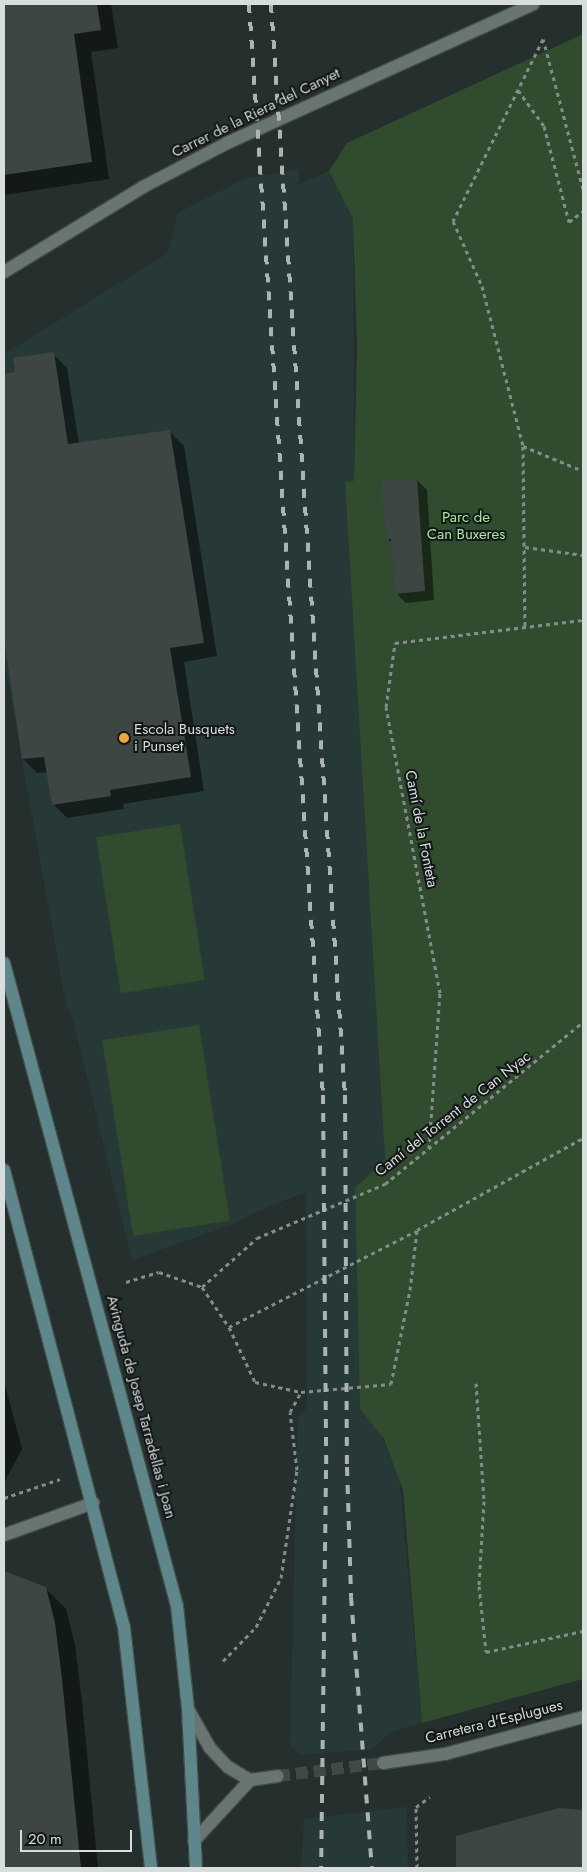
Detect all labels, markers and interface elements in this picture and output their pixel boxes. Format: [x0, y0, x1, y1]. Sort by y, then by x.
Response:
street label: Carrer de la Riera del Canyet [169, 64, 343, 162]
park label: Parc de Can Buxeres [427, 508, 505, 543]
place label: Escola Busquets i Punset [134, 720, 235, 755]
marker: Escola Busquets i Punset [118, 732, 130, 744]
street label: Camí de la Fonteta [401, 769, 441, 889]
street label: Camí del Torrent de Can Nyac [372, 1048, 534, 1180]
street label: Avinguda de Josep Tarradellas i Joan [103, 1294, 179, 1520]
street label: Carretera d'Esplugues [424, 1696, 564, 1748]
scale bar [22, 1820, 135, 1852]
text: 20 m [28, 1828, 62, 1850]

